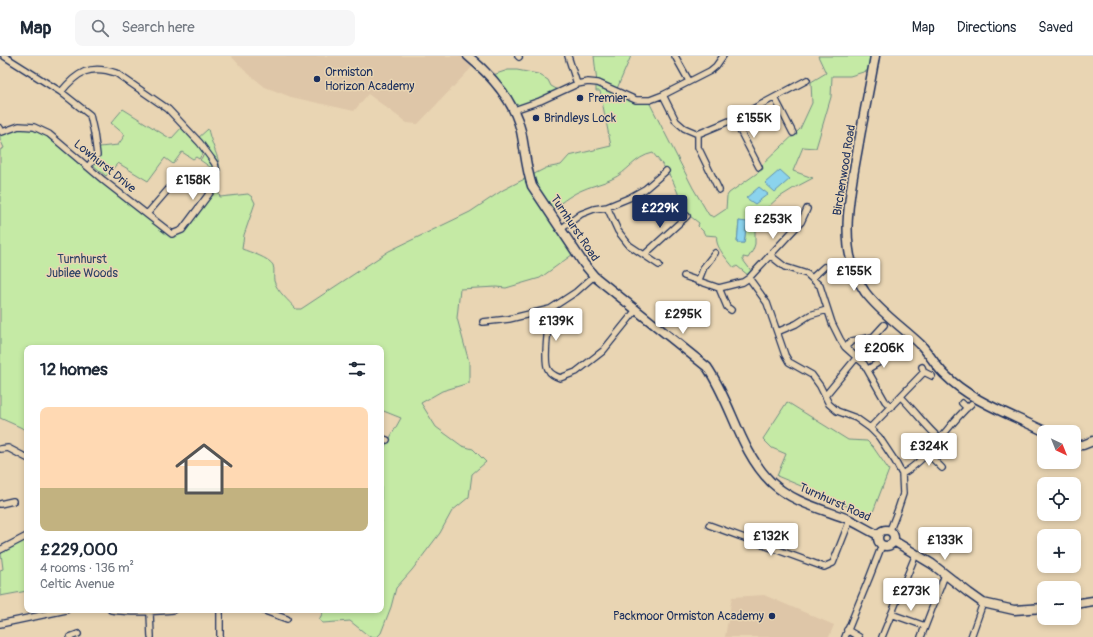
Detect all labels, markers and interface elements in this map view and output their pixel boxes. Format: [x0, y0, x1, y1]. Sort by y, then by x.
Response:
search box [75, 10, 355, 46]
text: Map [20, 16, 51, 40]
icon: search [89, 17, 111, 39]
text: Search here [121, 18, 195, 37]
text: Map [912, 19, 935, 36]
text: Directions [957, 19, 1016, 36]
text: Saved [1038, 19, 1073, 36]
place label: Ormiston Horizon Academy [325, 65, 414, 94]
marker: Ormiston Horizon Academy [312, 74, 322, 84]
place label: Premier [588, 91, 628, 106]
marker: Premier [575, 93, 585, 103]
pin: £155K [726, 105, 782, 139]
text: £155K [736, 110, 772, 126]
place label: Brindleys Lock [544, 111, 616, 126]
marker: Brindleys Lock [531, 113, 541, 123]
street label: Birchenwood Road [830, 123, 859, 217]
street label: Lowhurst Drive [71, 137, 139, 196]
pin: £158K [165, 167, 221, 201]
text: £158K [176, 172, 210, 188]
street label: Turnhurst Road [547, 192, 602, 264]
pin: £229K [632, 195, 688, 229]
text: £229K [641, 200, 679, 216]
pin: £253K [745, 206, 801, 240]
text: £253K [754, 211, 792, 227]
park label: Turnhurst Jubilee Woods [46, 252, 118, 281]
pin: £155K [826, 258, 882, 292]
text: £155K [836, 263, 872, 279]
pin: £295K [655, 301, 711, 335]
text: £295K [664, 306, 702, 322]
pin: £139K [528, 308, 584, 342]
text: £139K [538, 313, 574, 329]
pin: £206K [856, 335, 912, 369]
text: £206K [864, 340, 904, 356]
icon: filters [346, 358, 368, 380]
text: 12 homes [40, 359, 108, 380]
north arrow [1037, 425, 1081, 469]
map controls [1037, 425, 1081, 625]
icon: home [168, 433, 240, 505]
pin: £324K [901, 433, 957, 467]
text: £324K [910, 438, 948, 454]
button: locate [1037, 477, 1081, 521]
street label: Turnhurst Road [797, 480, 873, 525]
pin: £132K [743, 523, 799, 557]
pin: £133K [917, 527, 973, 561]
text: £132K [753, 528, 789, 544]
button: + [1037, 529, 1081, 573]
text: £133K [927, 532, 963, 548]
text: £229,000 [40, 539, 118, 560]
text: 4 rooms · 136 m² [40, 560, 134, 576]
text: Celtic Avenue [40, 576, 114, 592]
pin: £273K [883, 578, 939, 612]
button: − [1037, 581, 1081, 625]
text: £273K [892, 583, 930, 599]
place label: Packmoor Ormiston Academy [613, 609, 764, 624]
marker: Packmoor Ormiston Academy [767, 611, 777, 621]

